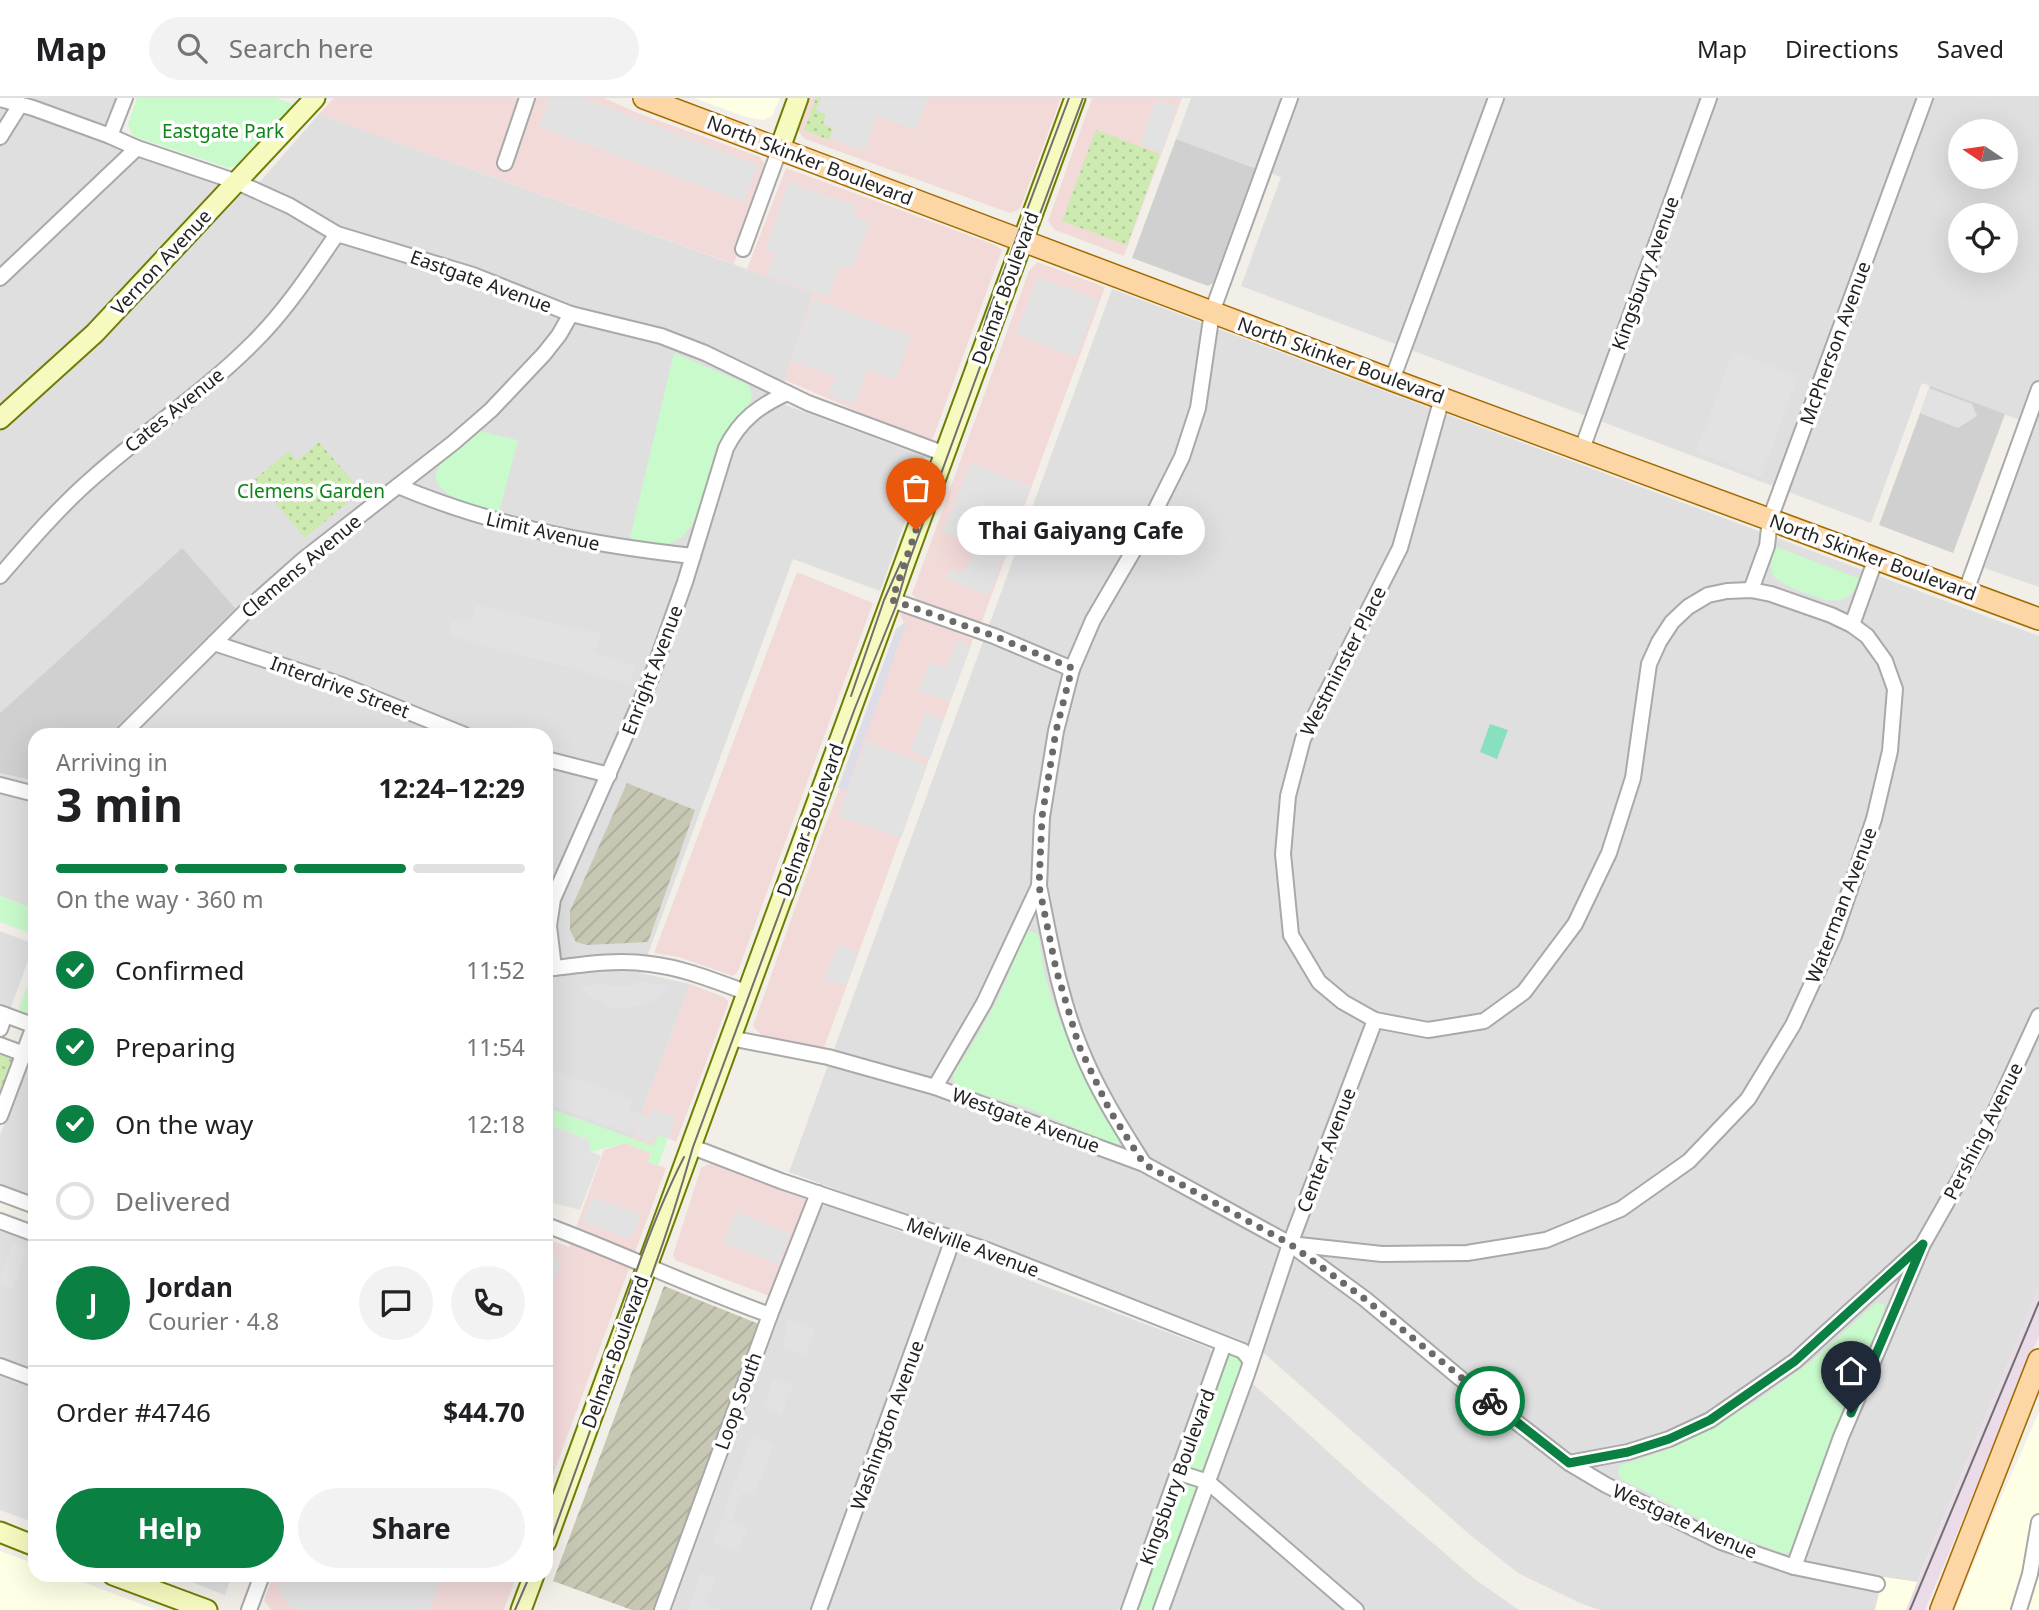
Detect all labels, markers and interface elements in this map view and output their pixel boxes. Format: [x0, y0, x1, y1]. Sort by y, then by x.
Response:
search box [149, 17, 639, 80]
text: Map [35, 26, 107, 71]
icon: search [173, 29, 211, 67]
text: Search here [229, 30, 373, 66]
text: Map [1697, 32, 1747, 65]
text: Directions [1785, 32, 1899, 65]
text: Saved [1937, 32, 2004, 65]
street label: North Skinker Boulevard [703, 109, 917, 211]
park label: Eastgate Park [162, 118, 284, 144]
north arrow [1948, 119, 2018, 189]
map controls [1948, 119, 2018, 273]
street label: Kingsbury Avenue [1605, 193, 1685, 353]
street label: Vernon Avenue [105, 203, 217, 321]
button: locate [1948, 203, 2018, 273]
street label: Delmar Boulevard [965, 208, 1045, 368]
street label: Eastgate Avenue [407, 243, 555, 319]
street label: McPherson Avenue [1793, 258, 1877, 428]
street label: North Skinker Boulevard [1234, 310, 1448, 410]
street label: Cates Avenue [119, 362, 229, 458]
pin [886, 458, 946, 530]
icon: bag [897, 469, 935, 507]
park label: Clemens Garden [237, 478, 385, 504]
street label: Limit Avenue [484, 505, 602, 557]
callout: Thai Gaiyang Cafe [958, 506, 1206, 555]
street label: North Skinker Boulevard [1766, 507, 1980, 607]
street label: Clemens Avenue [236, 508, 366, 624]
text: Thai Gaiyang Cafe [978, 514, 1184, 546]
street label: Westminster Place [1294, 582, 1392, 740]
street label: Enright Avenue [615, 601, 689, 739]
street label: Interdrive Street [267, 650, 413, 724]
street label: Delmar Boulevard [770, 740, 850, 900]
text: Arriving in [56, 746, 168, 778]
text: 12:24–12:29 [378, 770, 525, 806]
text: 3 min [56, 773, 183, 835]
street label: Waterman Avenue [1799, 823, 1883, 987]
text: On the way · 360 m [56, 883, 263, 915]
icon: check [56, 951, 94, 989]
text: Confirmed [115, 952, 245, 988]
text: 11:52 [466, 954, 525, 986]
icon: check [56, 1028, 94, 1066]
text: Preparing [115, 1029, 236, 1065]
text: 11:54 [466, 1031, 525, 1063]
street label: Pershing Avenue [1937, 1058, 2029, 1204]
street label: Westgate Avenue [948, 1081, 1104, 1159]
street label: Center Avenue [1290, 1084, 1362, 1216]
icon: check [56, 1105, 94, 1143]
text: On the way [115, 1106, 253, 1142]
text: 12:18 [466, 1108, 525, 1140]
text: Delivered [115, 1183, 231, 1219]
street label: Melville Avenue [903, 1211, 1043, 1283]
button: chat [359, 1266, 433, 1340]
button: phone [451, 1266, 525, 1340]
text: Jordan [148, 1269, 233, 1305]
street label: Delmar Boulevard [575, 1272, 655, 1432]
text: J [89, 1285, 97, 1321]
text: Courier · 4.8 [148, 1305, 279, 1337]
street label: Washington Avenue [844, 1337, 930, 1513]
pin [1821, 1341, 1881, 1413]
street label: Loop South [708, 1349, 768, 1453]
icon: home [1832, 1352, 1870, 1390]
courier [1455, 1366, 1525, 1436]
icon: bike [1471, 1382, 1509, 1420]
street label: Kingsbury Boulevard [1133, 1385, 1221, 1569]
text: Order #4746 [56, 1394, 211, 1430]
text: $44.70 [443, 1394, 525, 1430]
street label: Westgate Avenue [1609, 1477, 1761, 1565]
button: Help [56, 1488, 284, 1568]
button: Share [298, 1488, 525, 1568]

